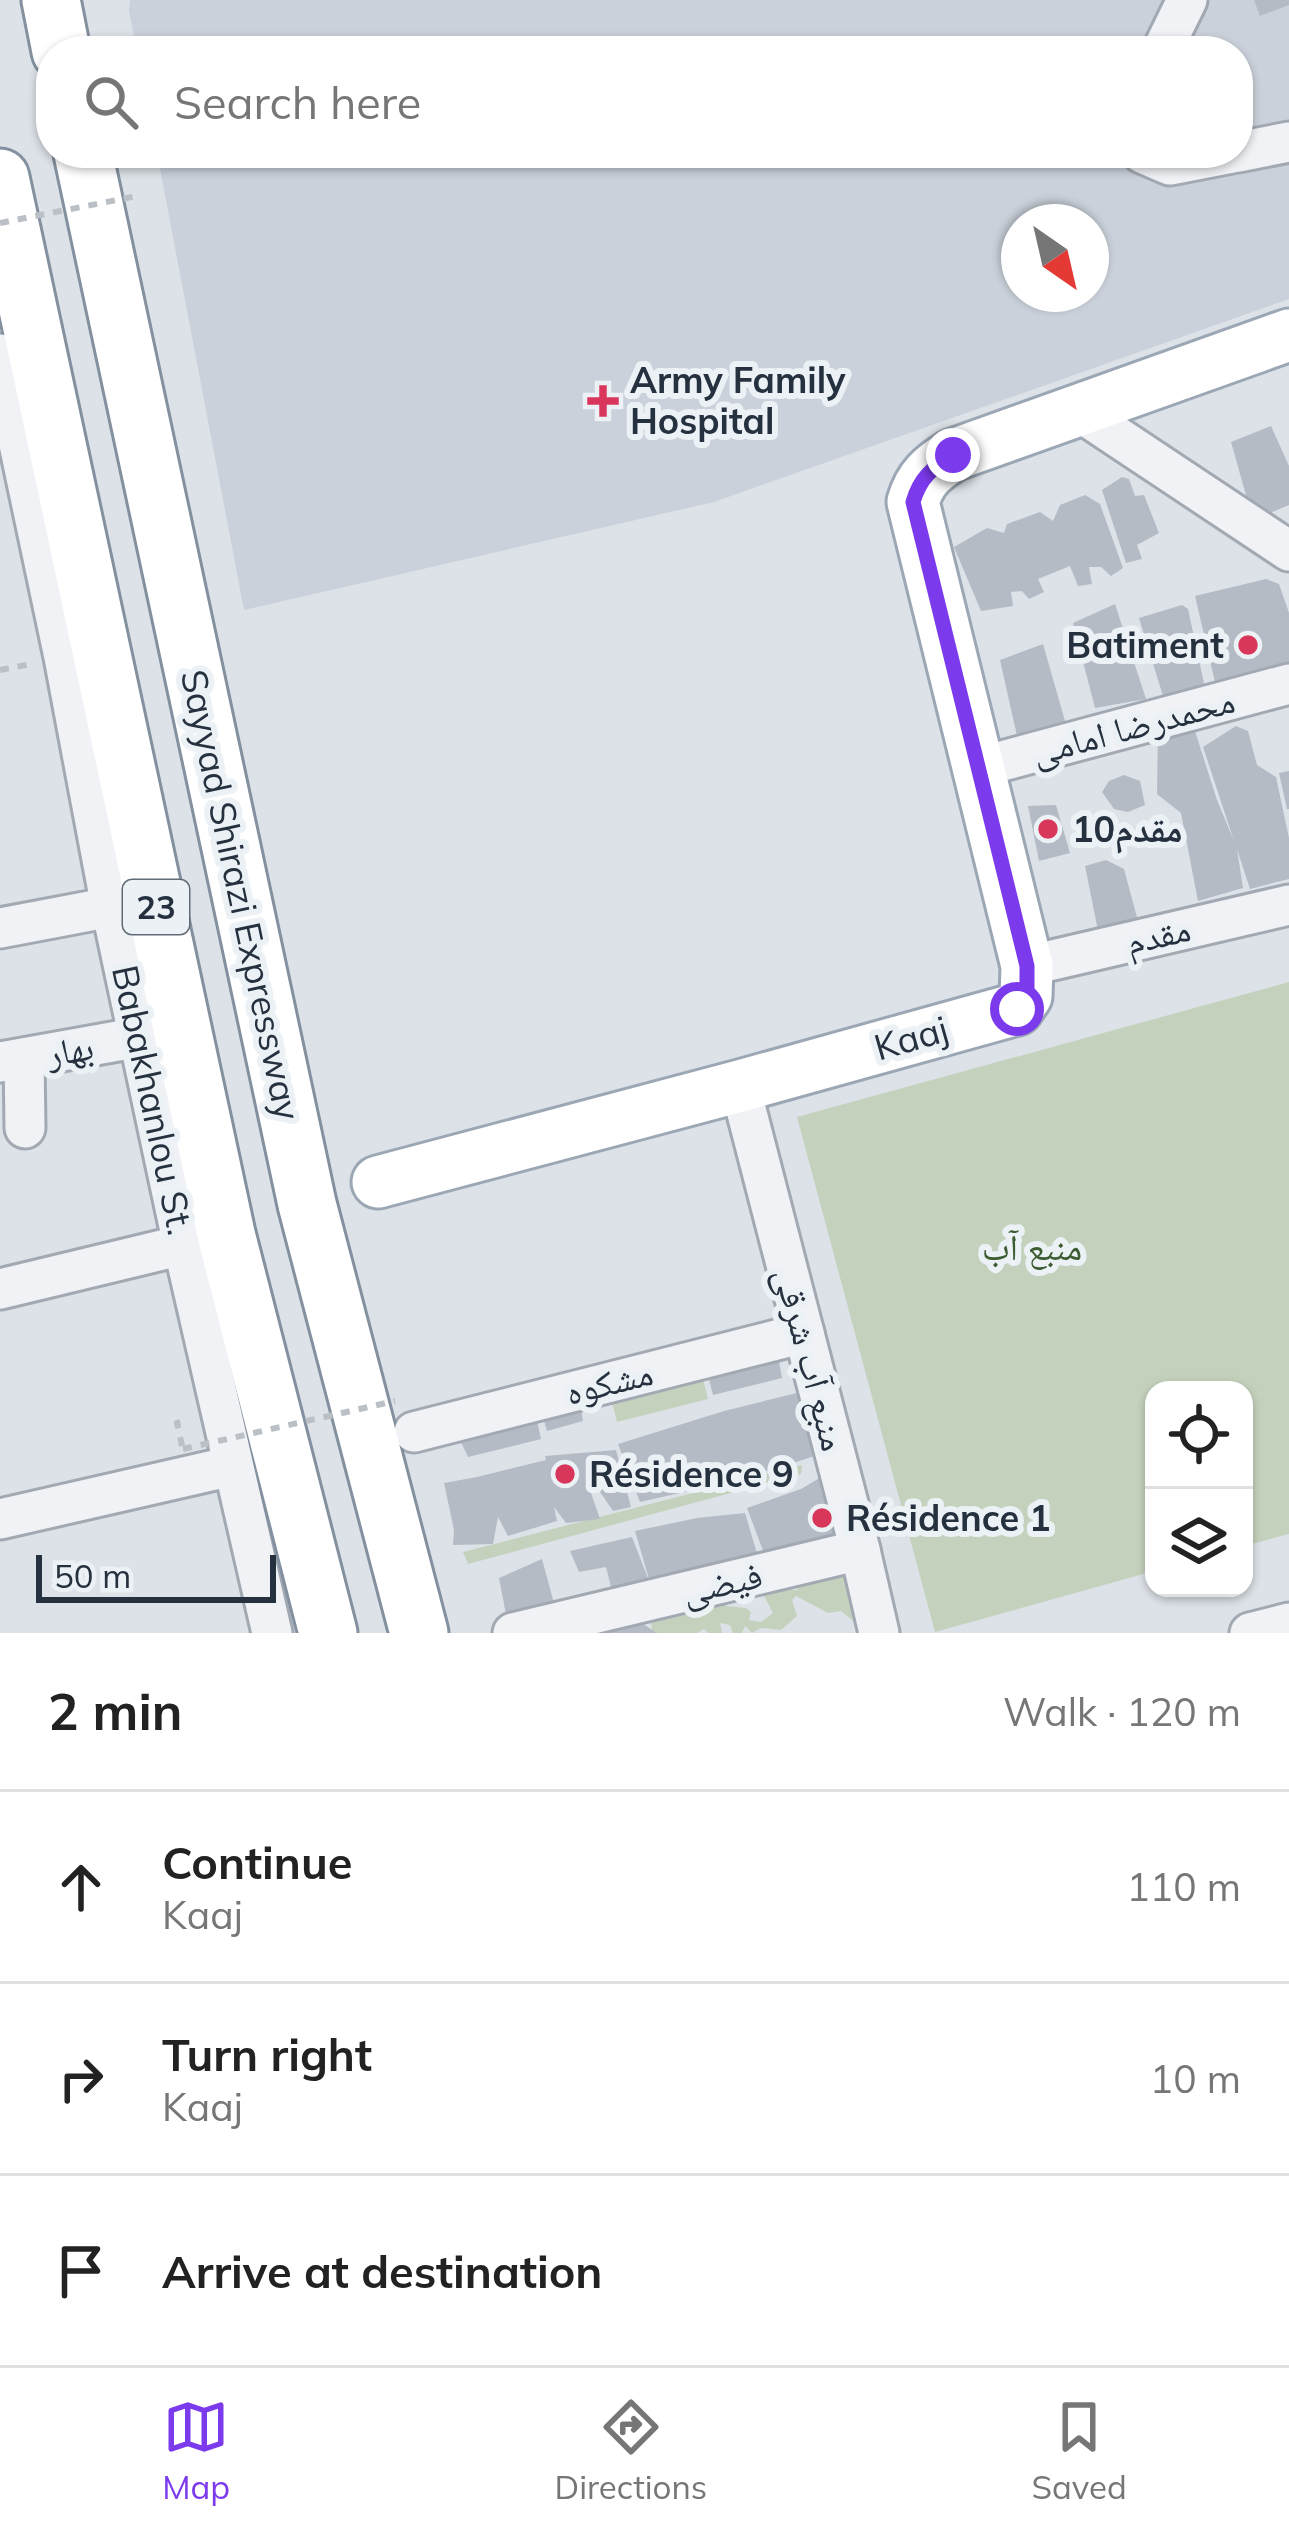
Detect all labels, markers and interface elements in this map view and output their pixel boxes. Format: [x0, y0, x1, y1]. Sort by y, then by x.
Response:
search box [36, 36, 1253, 168]
icon: search [78, 69, 144, 135]
text: Search here [174, 74, 421, 130]
north arrow [1001, 204, 1109, 312]
place label: Army Family Hospital [630, 357, 846, 443]
marker: Army Family Hospital [587, 385, 619, 417]
route end [926, 428, 980, 482]
place label: Batiment [1066, 622, 1224, 667]
marker: Batiment [1235, 632, 1261, 658]
street label: Sayyad Shirazi Expressway [172, 666, 311, 1124]
street label: محمدرضا امامی [1026, 677, 1239, 774]
place label: 10مقدم [1072, 806, 1183, 854]
marker: 10مقدم [1035, 816, 1061, 842]
road number: 23 [123, 880, 189, 934]
street label: مقدم [1121, 905, 1195, 966]
street label: Babakhanlou St. [103, 961, 204, 1239]
route start [990, 982, 1044, 1036]
street label: Kaaj [869, 1006, 953, 1069]
street label: بهار [42, 1023, 97, 1076]
park label: منبع آب [982, 1224, 1082, 1270]
street label: منبع آب شرقی [764, 1262, 858, 1456]
street label: مشکوه [561, 1349, 657, 1414]
map controls [1145, 1381, 1253, 1597]
button: locate [1145, 1381, 1253, 1489]
place label: Résidence 9 [589, 1451, 794, 1496]
marker: Résidence 9 [552, 1461, 578, 1487]
button: layers [1145, 1489, 1253, 1597]
place label: Résidence 1 [846, 1495, 1051, 1540]
marker: Résidence 1 [809, 1505, 835, 1531]
scale bar [36, 1549, 276, 1602]
street label: فیضی [677, 1551, 766, 1614]
text: 50 m [54, 1555, 131, 1596]
text: 2 min [48, 1679, 183, 1743]
text: Walk · 120 m [1003, 1687, 1241, 1736]
text: Continue [162, 1834, 352, 1890]
icon: ahead [48, 1854, 114, 1920]
text: 110 m [1126, 1862, 1241, 1911]
text: Kaaj [162, 1890, 243, 1939]
text: Turn right [162, 2026, 372, 2082]
icon: right [48, 2046, 114, 2112]
text: 10 m [1150, 2054, 1241, 2103]
text: Kaaj [162, 2082, 243, 2131]
icon: arrive [48, 2238, 114, 2304]
text: Arrive at destination [162, 2243, 602, 2299]
tab: Map [162, 2394, 230, 2507]
tab: Directions [555, 2394, 707, 2507]
tab: Saved [1032, 2394, 1127, 2507]

